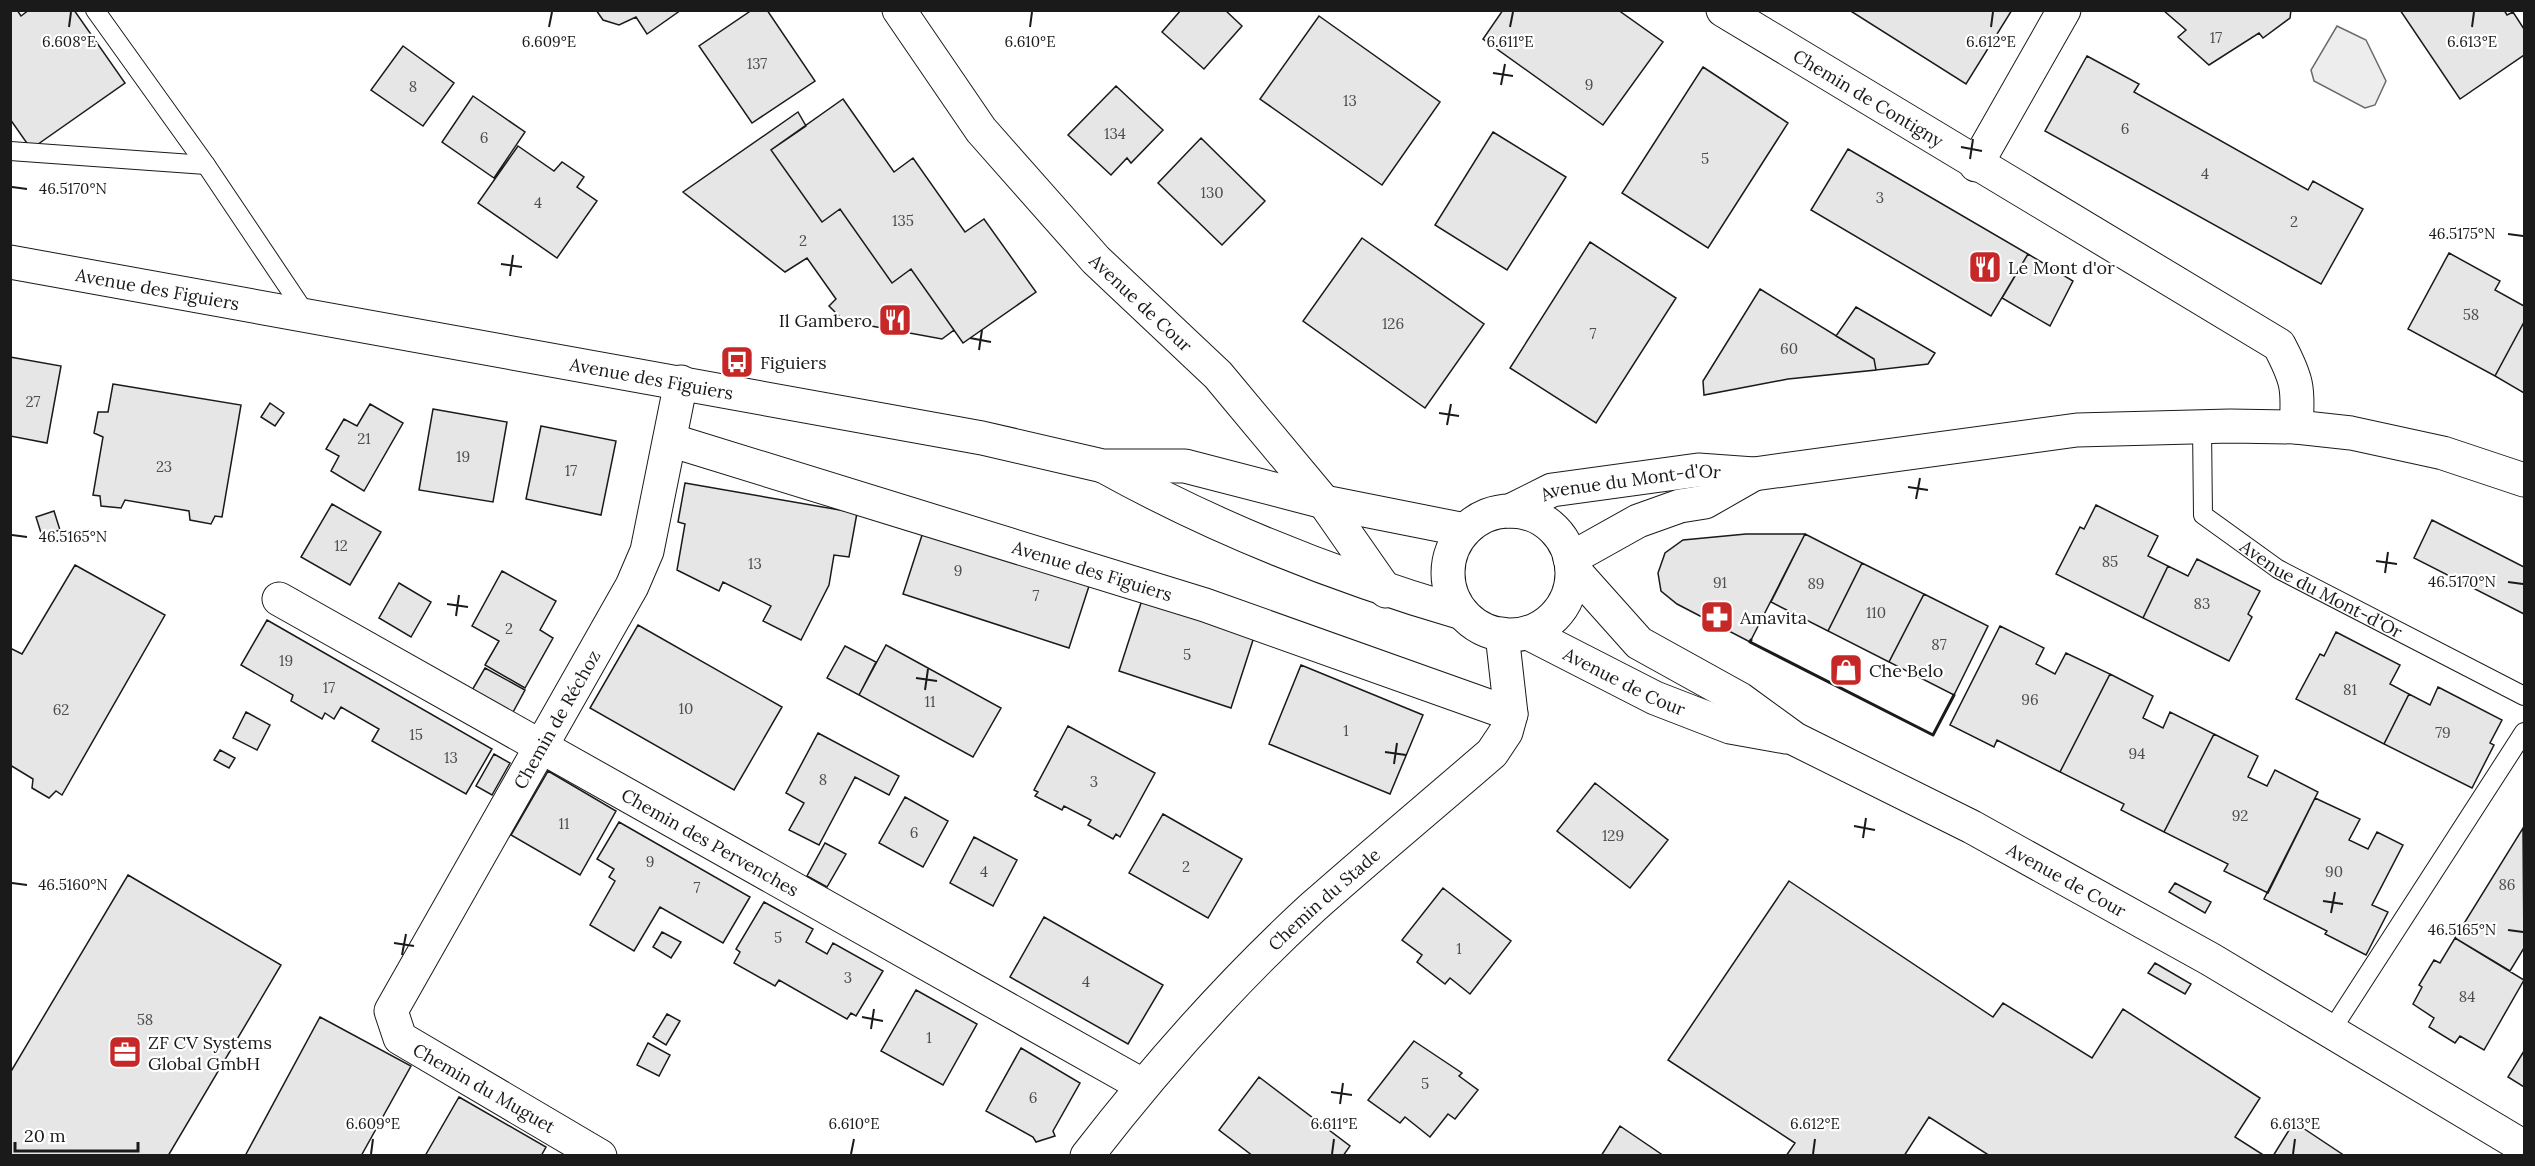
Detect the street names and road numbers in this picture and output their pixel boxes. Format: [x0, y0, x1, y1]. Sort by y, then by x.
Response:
street label: Chemin de Contigny [1789, 44, 1948, 152]
street label: Avenue de Cour [1084, 248, 1198, 357]
street label: Avenue des Figuiers [73, 262, 241, 315]
street label: Avenue des Figuiers [567, 352, 735, 404]
street label: Avenue du Mont-d'Or [1535, 459, 1722, 506]
street label: Avenue du Mont-d'Or [2235, 534, 2407, 643]
street label: Avenue des Figuiers [1009, 535, 1175, 606]
street label: Avenue de Cour [1559, 641, 1689, 720]
street label: Chemin de Réchoz [508, 646, 605, 793]
street label: Chemin des Pervenches [617, 783, 803, 901]
street label: Avenue de Cour [2002, 837, 2131, 922]
street label: Chemin du Stade [1263, 842, 1385, 955]
street label: Chemin du Muguet [409, 1038, 559, 1138]

